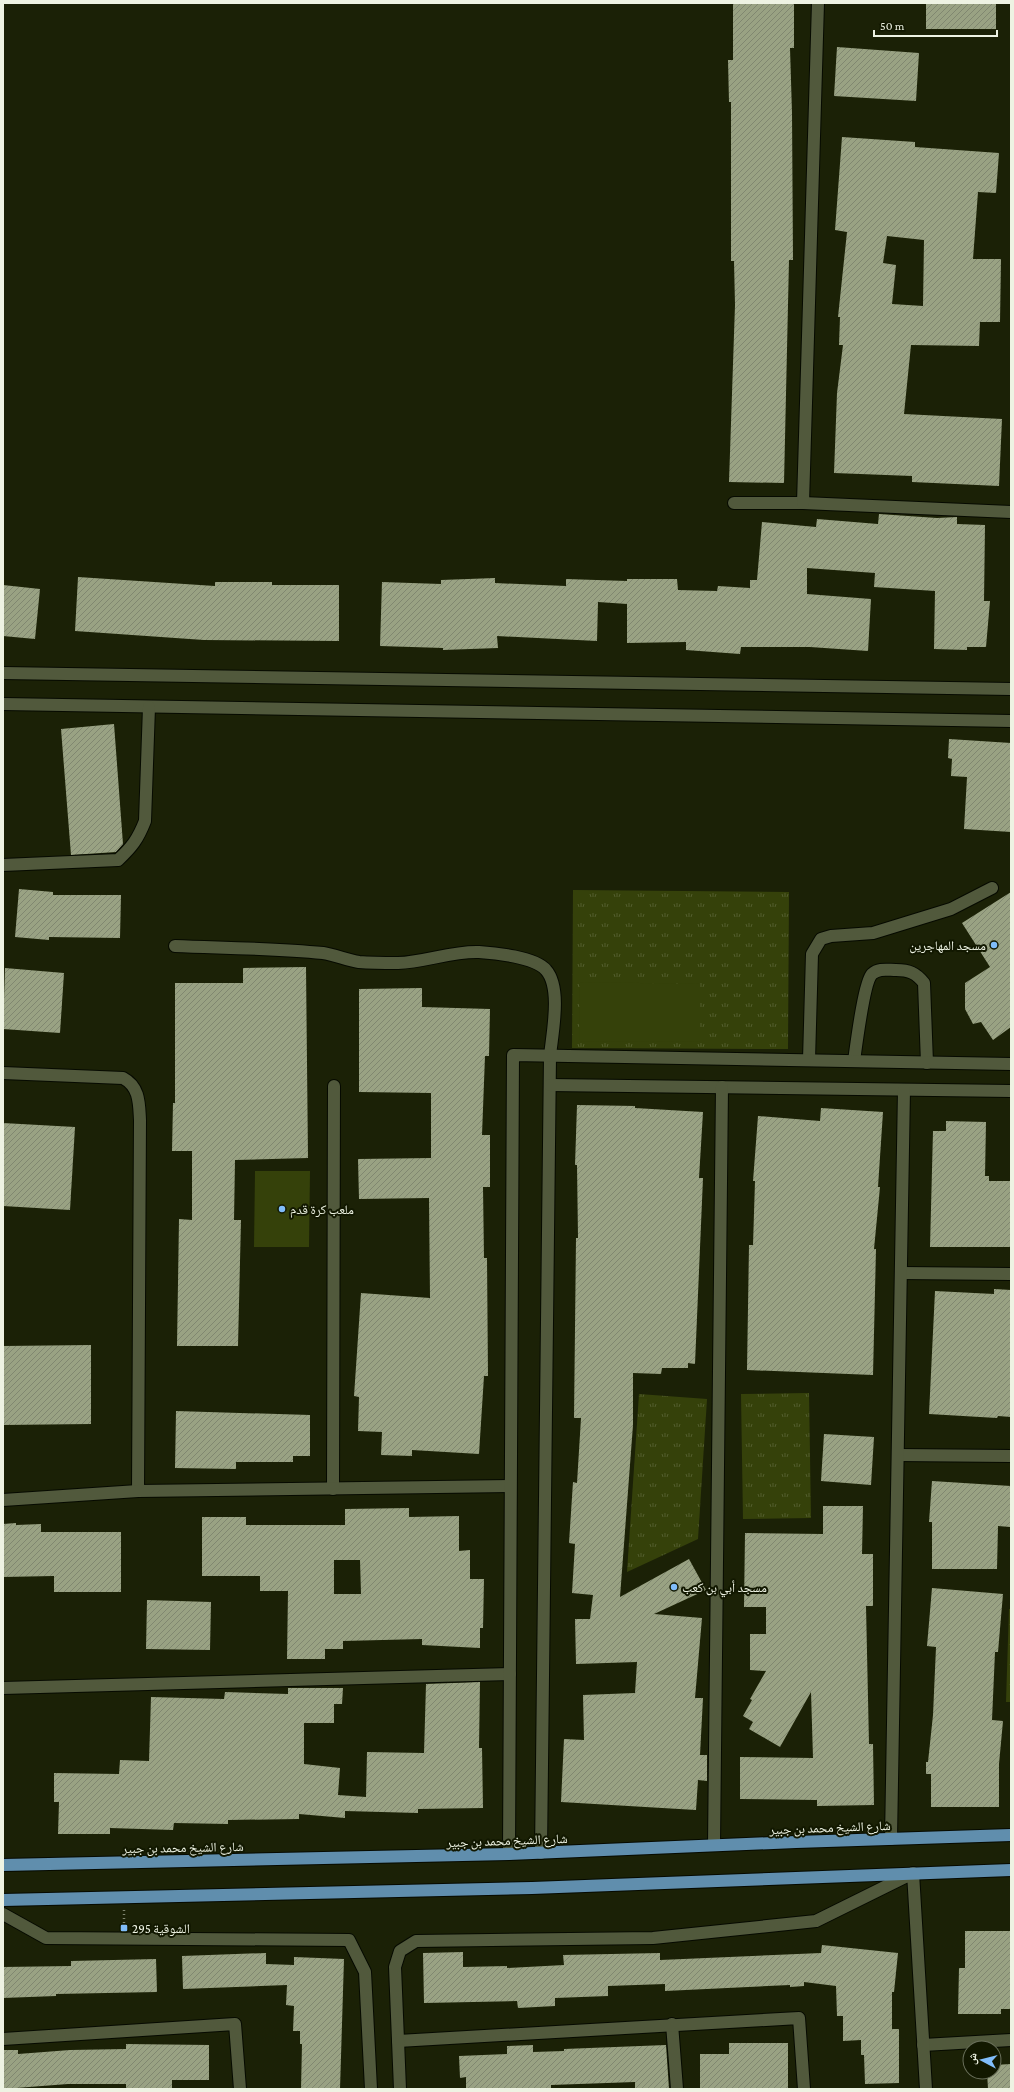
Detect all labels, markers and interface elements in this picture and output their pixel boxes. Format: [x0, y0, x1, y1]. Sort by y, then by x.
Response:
scale bar [874, 12, 997, 38]
text: 50 m [880, 19, 905, 33]
place label: مسجد المهاجرين [909, 938, 986, 954]
marker: مسجد المهاجرين [989, 940, 999, 950]
place label: ملعب كرة قدم [290, 1202, 354, 1218]
marker: ملعب كرة قدم [277, 1204, 287, 1214]
place label: مسجد أبي بن كعب [682, 1580, 767, 1598]
marker: مسجد أبي بن كعب [669, 1582, 679, 1592]
street label: شارع الشيخ محمد بن جبير [768, 1818, 891, 1839]
street label: شارع الشيخ محمد بن جبير [445, 1831, 568, 1852]
street label: شارع الشيخ محمد بن جبير [121, 1839, 244, 1858]
place label: الشوقية 295 [132, 1921, 190, 1937]
marker: الشوقية 295 [119, 1923, 129, 1933]
north arrow [962, 2040, 1002, 2080]
text: ش [965, 2052, 981, 2066]

